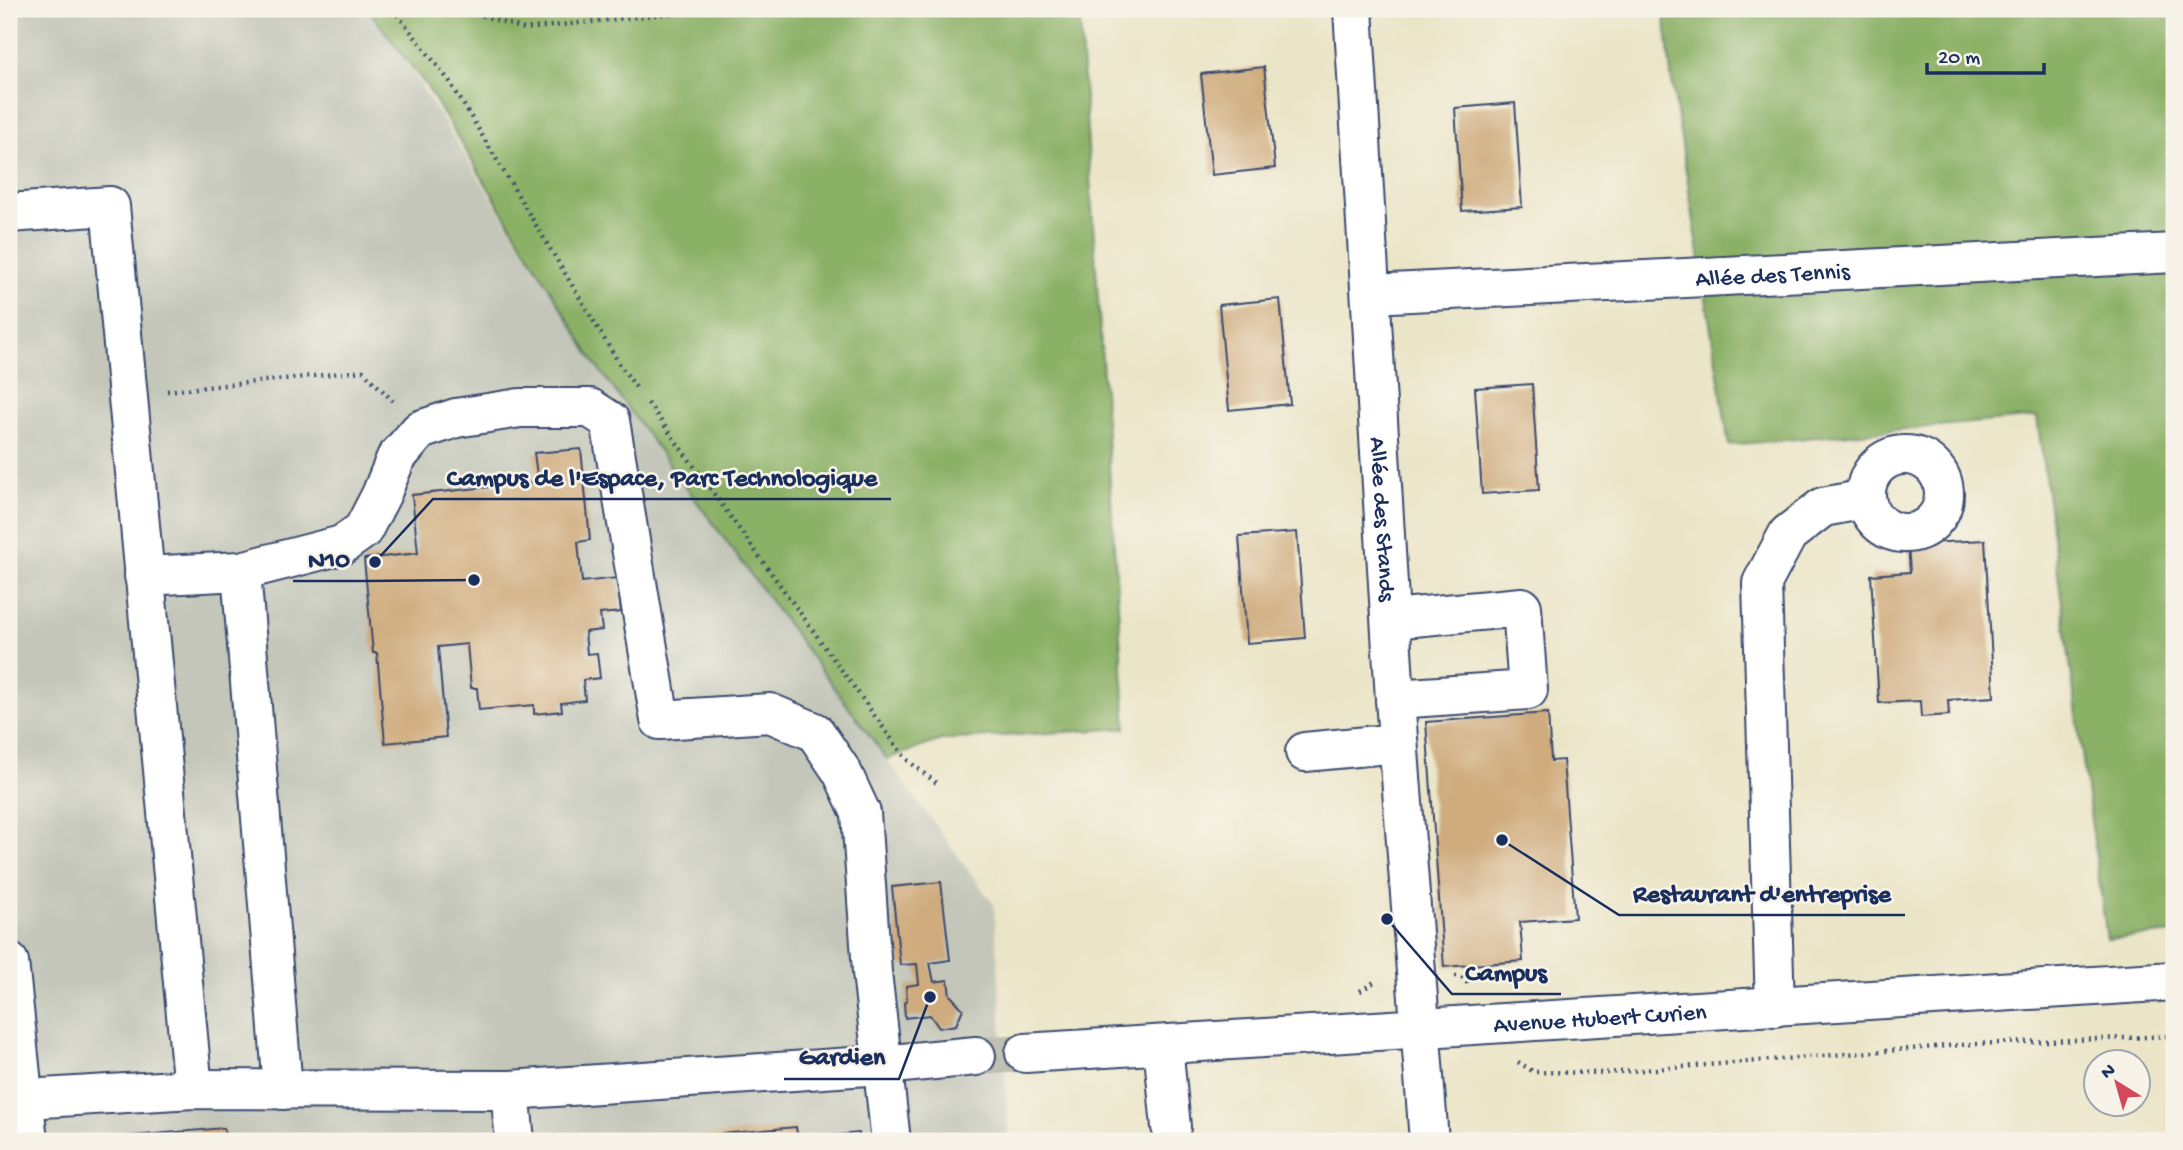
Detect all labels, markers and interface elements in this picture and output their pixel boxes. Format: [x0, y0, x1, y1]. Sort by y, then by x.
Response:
scale bar [1927, 32, 2045, 76]
text: 20 m [1938, 47, 1980, 72]
street label: Allée des Tennis [1695, 259, 1852, 295]
street label: Allée des Stands [1361, 436, 1400, 604]
callout: Campus de l'Espace, Parc Technologique [433, 452, 891, 499]
text: Campus de l'Espace, Parc Technologique [447, 465, 879, 496]
callout: N10 [293, 534, 364, 581]
text: N10 [308, 547, 350, 578]
callout: Restaurant d'entreprise [1619, 868, 1905, 915]
text: Restaurant d'entreprise [1632, 881, 1893, 912]
callout: Campus [1452, 947, 1561, 994]
text: Campus [1465, 960, 1548, 991]
street label: Avenue Hubert Curien [1493, 999, 1708, 1042]
callout: Gardien [784, 1032, 899, 1079]
text: Gardien [799, 1044, 886, 1075]
north arrow [2082, 1048, 2152, 1118]
text: N [2097, 1059, 2121, 1085]

